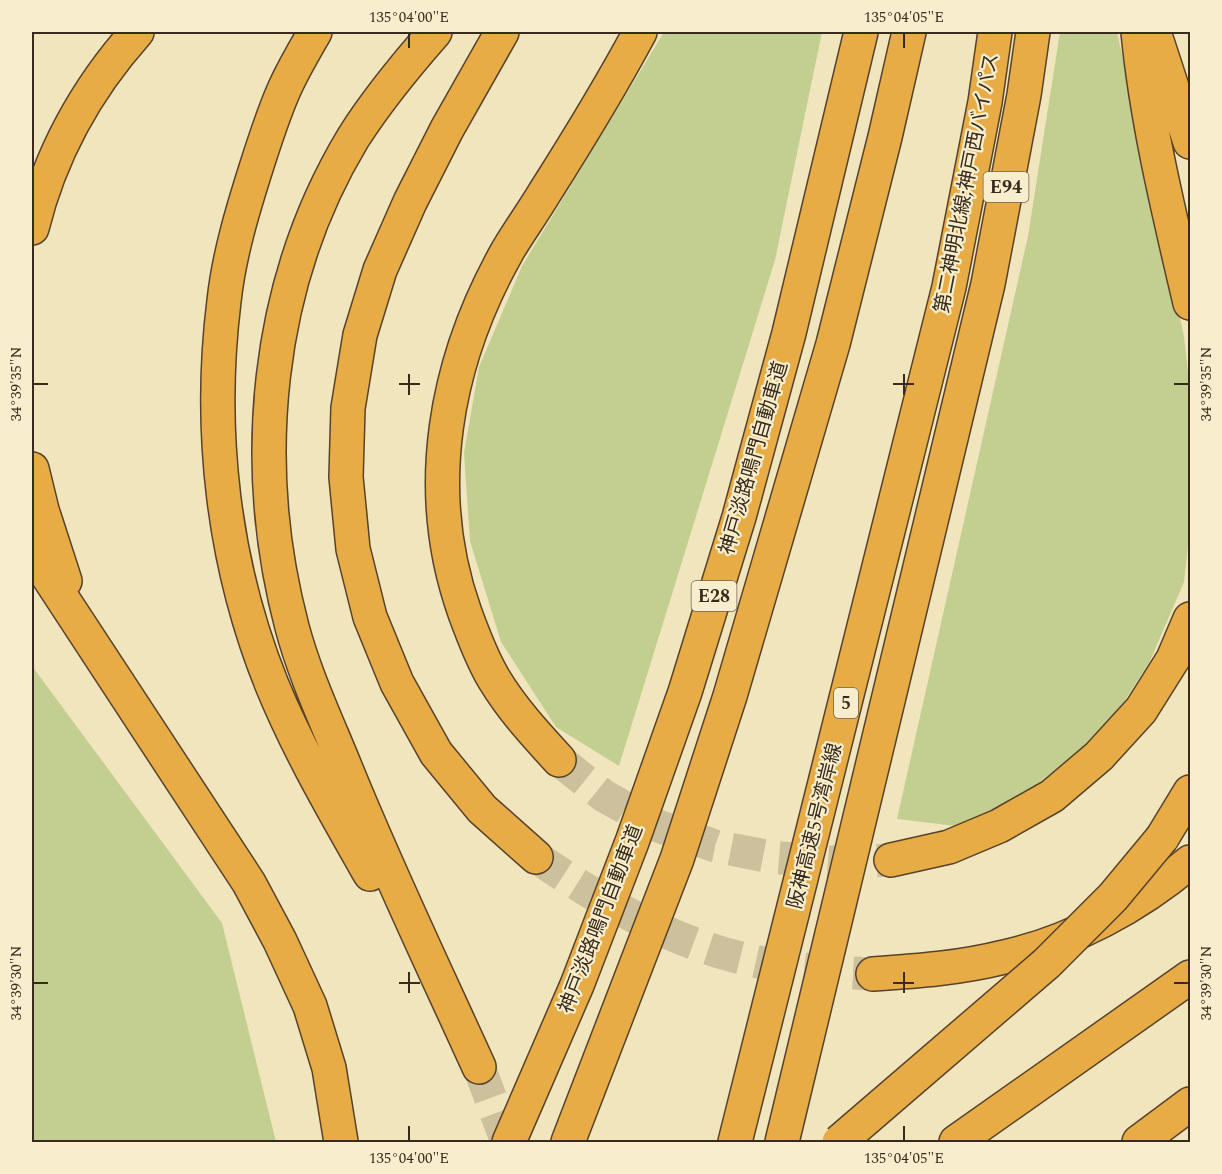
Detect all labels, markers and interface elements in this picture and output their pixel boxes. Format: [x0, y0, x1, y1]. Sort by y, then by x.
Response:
text: 135°04'00"E [369, 6, 449, 29]
text: 135°04'05"E [864, 6, 944, 29]
street label: 第二神明北線;神戸西バイパス [927, 50, 1007, 316]
road number: E94 [984, 172, 1028, 202]
text: 34°39'35"N [5, 346, 28, 422]
text: 34°39'35"N [1195, 346, 1218, 422]
street label: 神戸淡路鳴門自動車道 [712, 358, 796, 558]
road number: E28 [692, 581, 736, 611]
road number: 5 [834, 688, 858, 718]
street label: 阪神高速5号湾岸線 [780, 740, 850, 912]
street label: 神戸淡路鳴門自動車道 [551, 820, 651, 1018]
text: 34°39'30"N [5, 945, 28, 1021]
text: 34°39'30"N [1195, 945, 1218, 1021]
text: 135°04'00"E [369, 1147, 449, 1170]
text: 135°04'05"E [864, 1147, 944, 1170]

